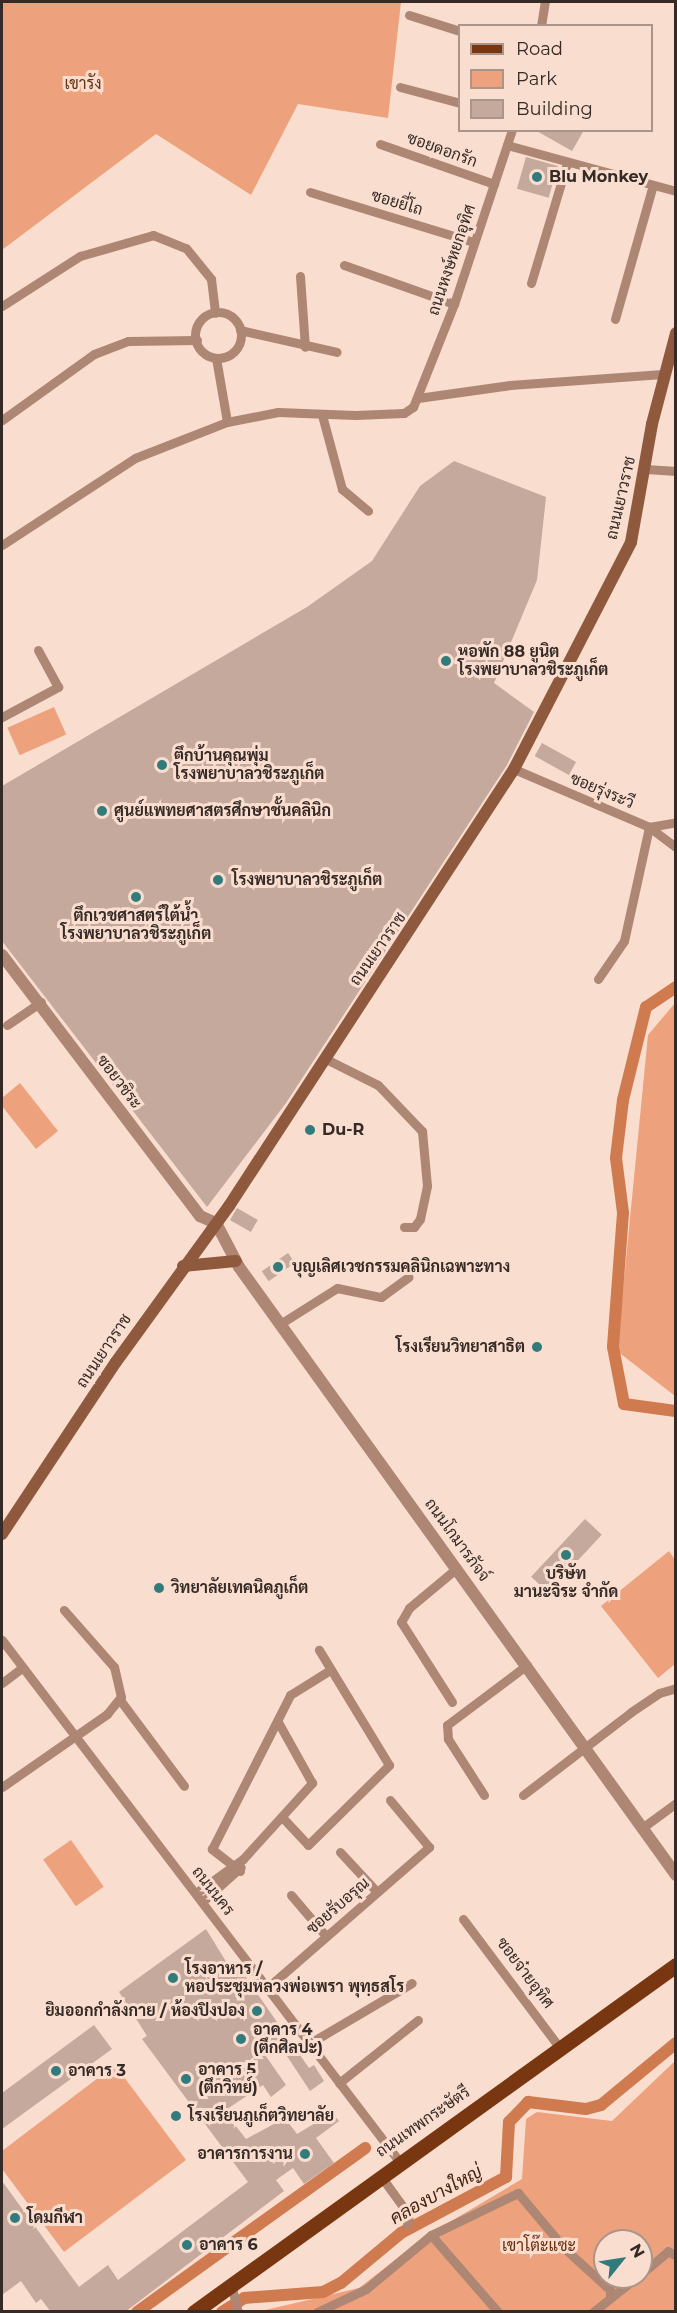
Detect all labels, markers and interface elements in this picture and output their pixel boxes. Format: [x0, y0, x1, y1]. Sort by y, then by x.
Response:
legend [458, 24, 653, 132]
text: Road [516, 38, 563, 60]
text: Park [516, 68, 557, 90]
park label: เขารัง [64, 74, 102, 94]
text: Building [516, 98, 593, 120]
street label: ซอยดอกรัก [404, 128, 480, 172]
place label: Blu Monkey [549, 167, 648, 187]
marker: Blu Monkey [530, 170, 544, 184]
street label: ซอยยี่โถ [369, 186, 425, 220]
street label: ถนนหงษ์หยกอุทิศ [424, 202, 480, 318]
street label: ถนนเยาวราช [602, 454, 640, 542]
place label: หอพัก 88 ยูนิต โรงพยาบาลวชิระภูเก็ต [458, 642, 608, 680]
marker: หอพัก 88 ยูนิต โรงพยาบาลวชิระภูเก็ต [439, 654, 453, 668]
place label: ตึกบ้านคุณพุ่ม โรงพยาบาลวชิระภูเก็ต [174, 746, 324, 784]
marker: ตึกบ้านคุณพุ่ม โรงพยาบาลวชิระภูเก็ต [155, 758, 169, 772]
street label: ซอยรุ่งระวี [567, 769, 637, 813]
place label: ศูนย์แพทยศาสตรศึกษาชั้นคลินิก [114, 801, 331, 821]
marker: ศูนย์แพทยศาสตรศึกษาชั้นคลินิก [95, 804, 109, 818]
place label: โรงพยาบาลวชิระภูเก็ต [232, 870, 382, 890]
marker: โรงพยาบาลวชิระภูเก็ต [209, 871, 227, 889]
marker: ตึกเวชศาสตร์ใต้น้ำ โรงพยาบาลวชิระภูเก็ต [129, 890, 143, 904]
place label: ตึกเวชศาสตร์ใต้น้ำ โรงพยาบาลวชิระภูเก็ต [61, 906, 211, 944]
street label: ถนนเยาวราช [346, 909, 410, 989]
street label: ซอยวชิระ [93, 1051, 145, 1113]
place label: Du-R [322, 1120, 364, 1140]
marker: Du-R [303, 1123, 317, 1137]
place label: บุญเลิศเวชกรรมคลินิกเฉพาะทาง [292, 1257, 510, 1277]
marker: บุญเลิศเวชกรรมคลินิกเฉพาะทาง [269, 1258, 287, 1276]
street label: ถนนเยาวราช [72, 1310, 136, 1392]
place label: โรงเรียนวิทยาสาธิต [396, 1337, 525, 1357]
marker: โรงเรียนวิทยาสาธิต [530, 1340, 544, 1354]
street label: ถนนโกมารภัจจ์ [420, 1495, 494, 1585]
marker: บริษัท มานะจิระ จำกัด [559, 1548, 573, 1562]
place label: บริษัท มานะจิระ จำกัด [514, 1564, 618, 1602]
place label: วิทยาลัยเทคนิคภูเก็ต [171, 1578, 308, 1598]
marker: วิทยาลัยเทคนิคภูเก็ต [152, 1581, 166, 1595]
street label: ถนนนคร [188, 1863, 238, 1919]
street label: ซอยรับอรุณ [303, 1874, 373, 1938]
street label: ซอยจ๋ายอุทิศ [492, 1934, 558, 2012]
place label: โรงอาหาร / หอประชุมหลวงพ่อเพรา พุทฺธสโร [185, 1959, 404, 1997]
marker: โรงอาหาร / หอประชุมหลวงพ่อเพรา พุทฺธสโร [166, 1971, 180, 1985]
place label: ยิมออกกำลังกาย / ห้องปิงปอง [45, 2001, 245, 2021]
marker: ยิมออกกำลังกาย / ห้องปิงปอง [250, 2004, 264, 2018]
place label: อาคาร 4 (ตึกศิลปะ) [253, 2020, 323, 2058]
marker: อาคาร 4 (ตึกศิลปะ) [234, 2032, 248, 2046]
place label: อาคาร 5 (ตึกวิทย์) [198, 2060, 258, 2098]
place label: อาคาร 3 [68, 2061, 126, 2081]
marker: อาคาร 3 [49, 2064, 63, 2078]
marker: อาคาร 5 (ตึกวิทย์) [179, 2072, 193, 2086]
street label: ถนนเทพกระษัตรี [372, 2082, 474, 2162]
place label: โรงเรียนภูเก็ตวิทยาลัย [188, 2106, 334, 2126]
marker: โรงเรียนภูเก็ตวิทยาลัย [169, 2109, 183, 2123]
place label: อาคารการงาน [197, 2144, 293, 2164]
marker: อาคารการงาน [298, 2147, 312, 2161]
water label: คลองบางใหญ่ [386, 2161, 486, 2229]
place label: โดมกีฬา [27, 2208, 83, 2228]
marker: โดมกีฬา [8, 2211, 22, 2225]
north arrow [593, 2229, 653, 2289]
place label: อาคาร 6 [199, 2235, 258, 2255]
park label: เขาโต๊ะแซะ [502, 2236, 576, 2256]
marker: อาคาร 6 [180, 2238, 194, 2252]
text: N [626, 2240, 649, 2261]

